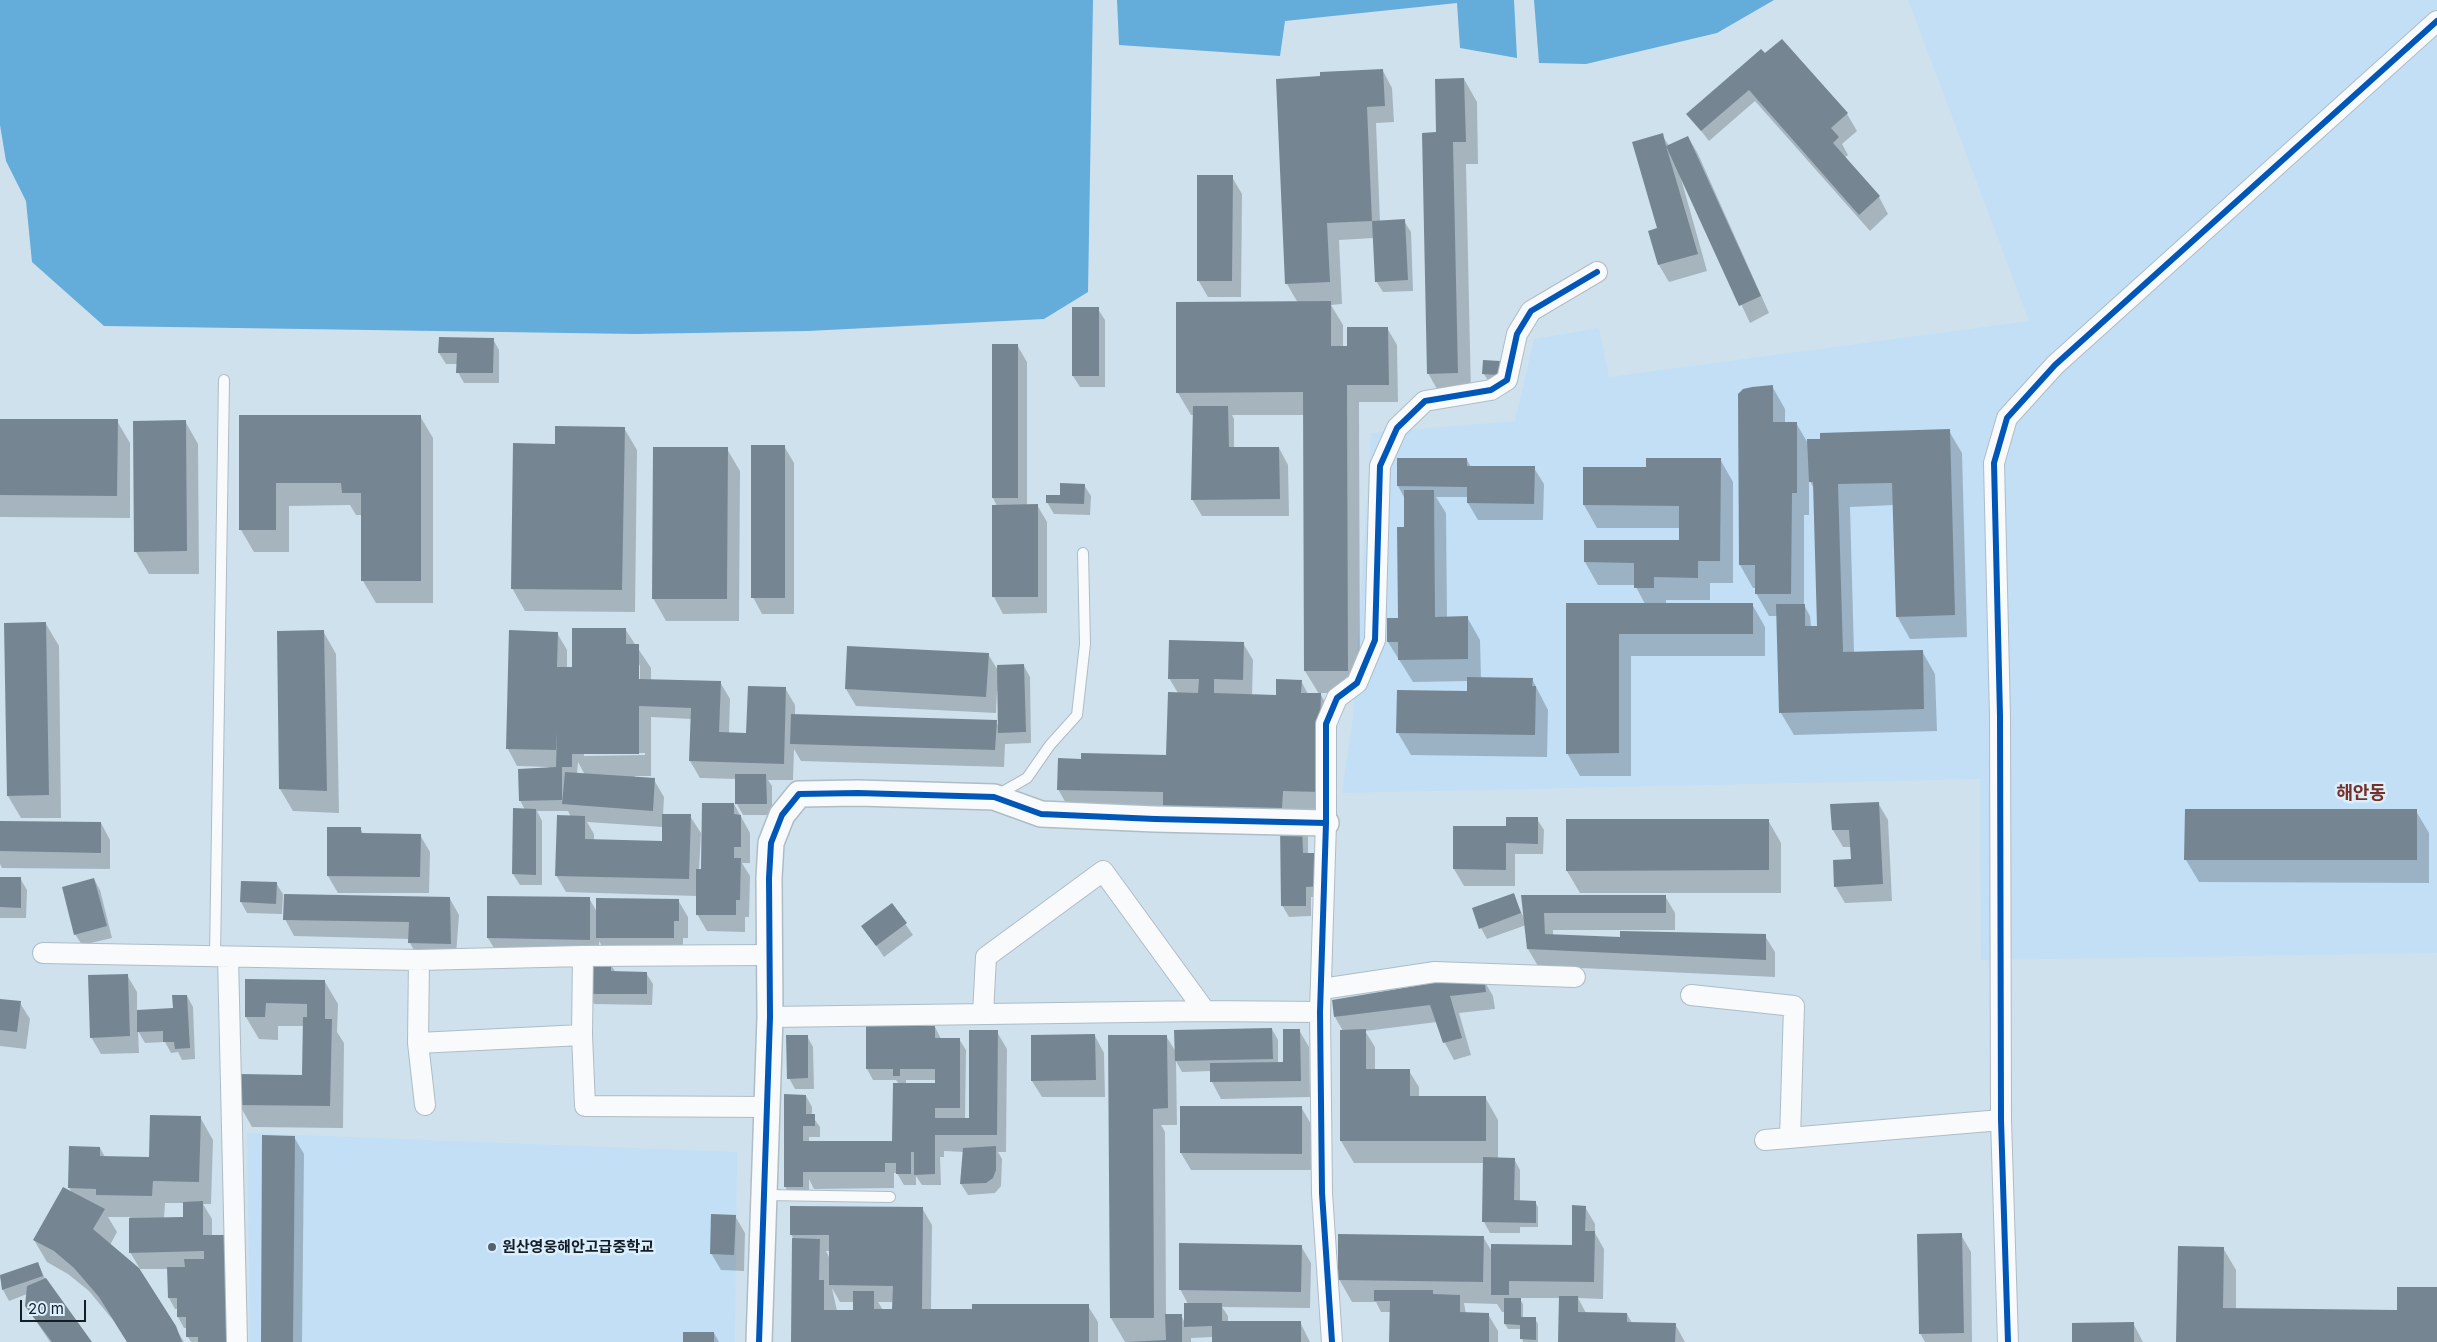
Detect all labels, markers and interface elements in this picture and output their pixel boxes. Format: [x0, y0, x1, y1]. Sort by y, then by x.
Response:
district label: 해안동 [2336, 783, 2386, 805]
place label: 원산영웅해안고급중학교 [502, 1238, 654, 1256]
marker: 원산영웅해안고급중학교 [486, 1241, 498, 1253]
scale bar [22, 1290, 89, 1322]
text: 20 m [28, 1299, 64, 1318]

